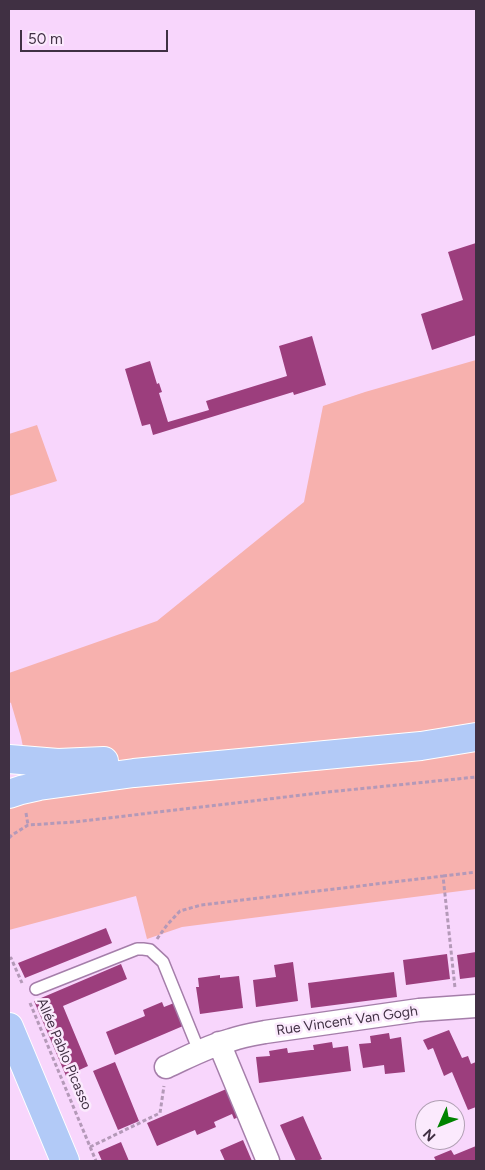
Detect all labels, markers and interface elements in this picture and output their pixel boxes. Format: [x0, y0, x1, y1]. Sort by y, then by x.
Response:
scale bar [22, 20, 170, 52]
text: 50 m [28, 30, 63, 48]
street label: Allée Pablo Picasso [33, 996, 95, 1112]
street label: Rue Vincent Van Gogh [275, 1003, 419, 1039]
north arrow [415, 1100, 465, 1150]
text: N [420, 1125, 439, 1145]

